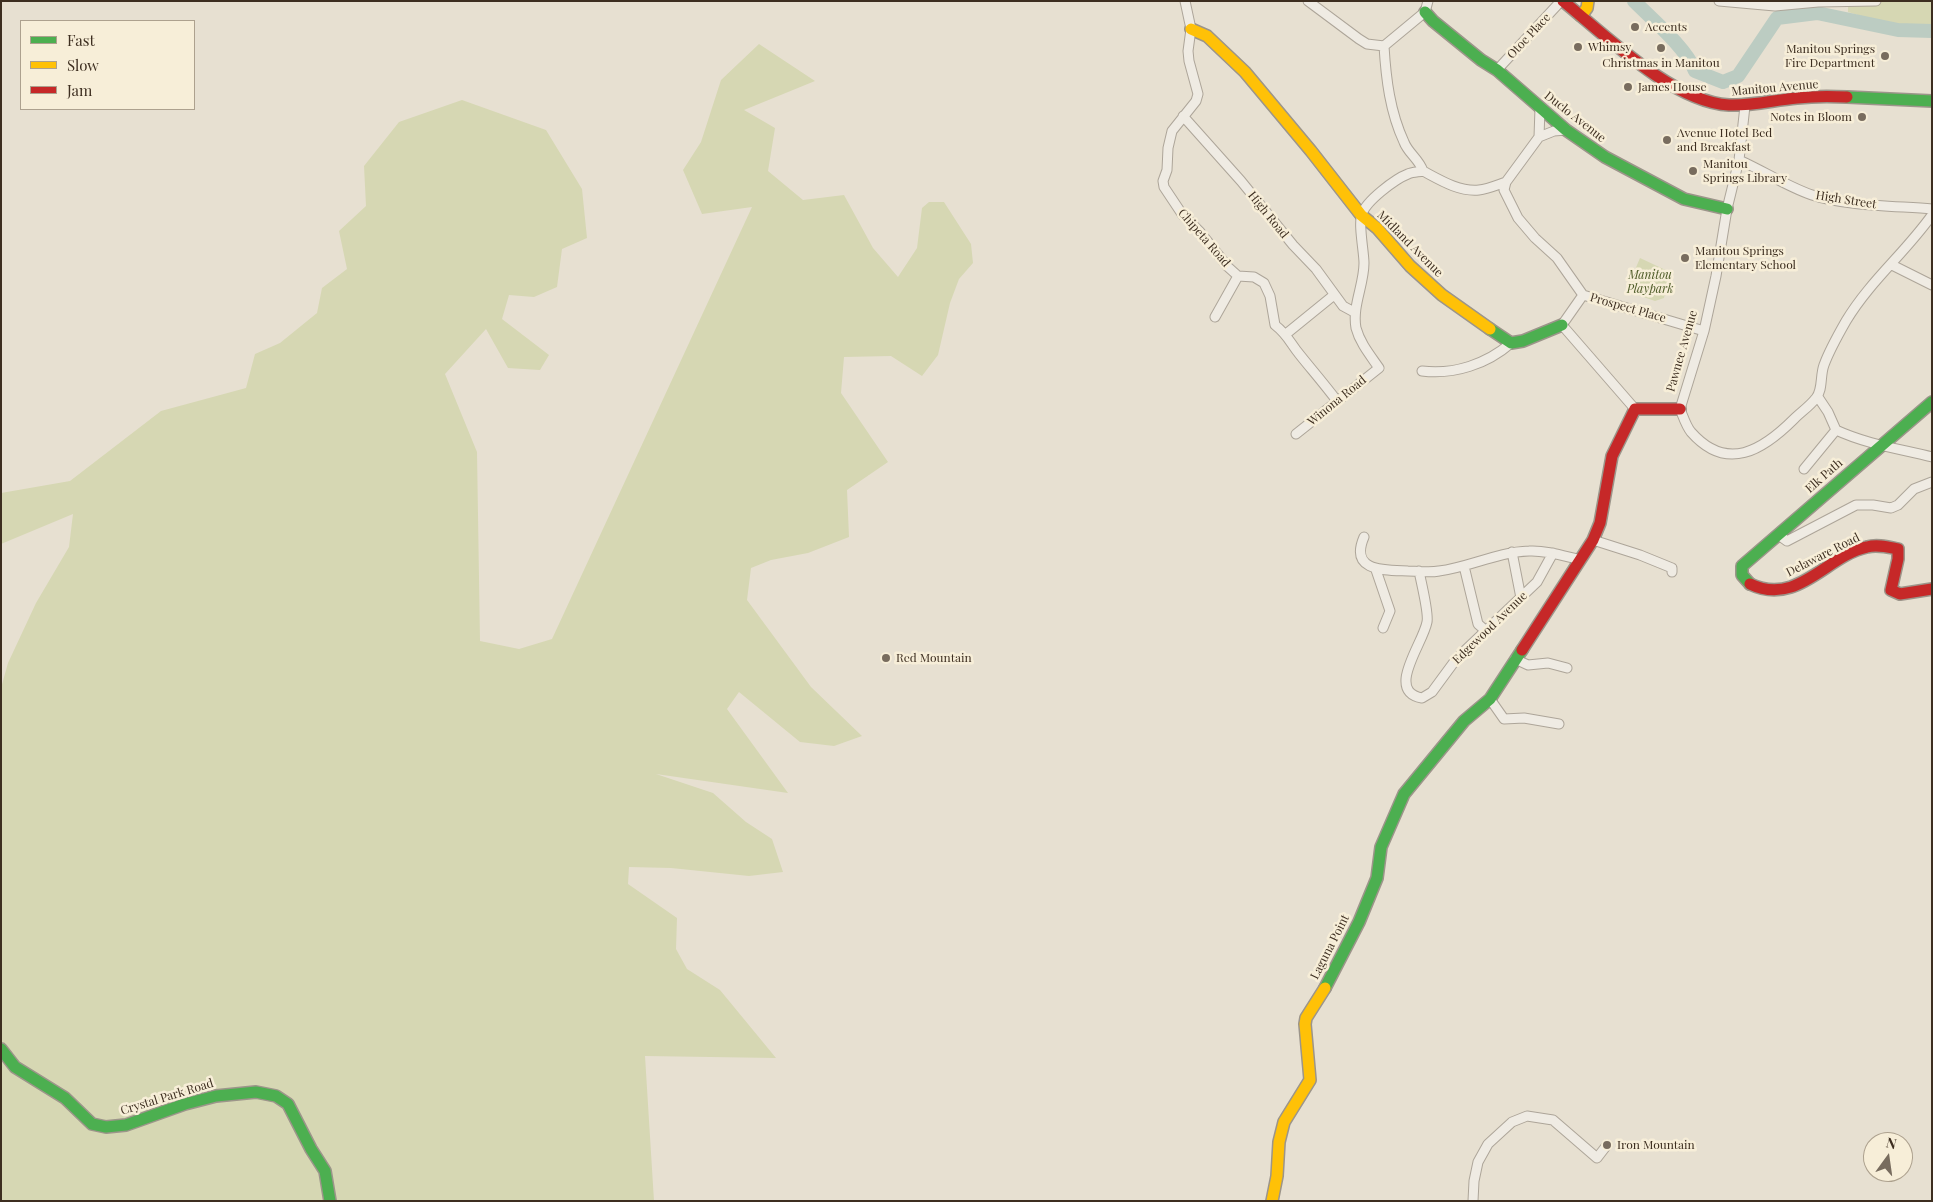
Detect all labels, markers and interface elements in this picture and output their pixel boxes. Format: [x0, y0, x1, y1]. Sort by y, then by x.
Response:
street label: Otoe Place [1504, 10, 1554, 62]
legend [20, 20, 195, 110]
place label: Accents [1645, 20, 1687, 34]
marker: Accents [1629, 21, 1641, 33]
text: Fast [67, 30, 95, 50]
place label: Whimsy [1588, 40, 1631, 54]
marker: Whimsy [1572, 41, 1584, 53]
marker: Christmas in Manitou [1655, 42, 1667, 54]
place label: Manitou Springs Fire Department [1785, 42, 1875, 70]
marker: Manitou Springs Fire Department [1879, 50, 1891, 62]
text: Slow [67, 55, 99, 75]
place label: Christmas in Manitou [1602, 56, 1720, 70]
street label: Manitou Avenue [1731, 77, 1819, 99]
text: Jam [67, 80, 92, 100]
place label: James House [1638, 80, 1707, 94]
marker: James House [1622, 81, 1634, 93]
street label: Duclo Avenue [1541, 89, 1609, 145]
place label: Notes in Bloom [1770, 110, 1852, 124]
marker: Notes in Bloom [1856, 111, 1868, 123]
place label: Avenue Hotel Bed and Breakfast [1677, 126, 1772, 154]
marker: Avenue Hotel Bed and Breakfast [1661, 134, 1673, 146]
place label: Manitou Springs Library [1703, 157, 1787, 185]
marker: Manitou Springs Library [1687, 165, 1699, 177]
street label: High Street [1815, 188, 1877, 212]
street label: High Road [1245, 189, 1291, 241]
street label: Chipeta Road [1175, 206, 1233, 270]
street label: Midland Avenue [1374, 208, 1446, 280]
place label: Manitou Springs Elementary School [1695, 244, 1796, 272]
marker: Manitou Springs Elementary School [1679, 252, 1691, 264]
park label: Manitou Playpark [1627, 268, 1673, 296]
street label: Prospect Place [1588, 290, 1668, 326]
street label: Pawnee Avenue [1664, 309, 1700, 393]
street label: Winona Road [1305, 373, 1369, 429]
street label: Elk Path [1802, 456, 1846, 496]
street label: Delaware Road [1784, 530, 1862, 580]
street label: Edgewood Avenue [1450, 589, 1530, 667]
place label: Red Mountain [896, 651, 972, 665]
marker: Red Mountain [880, 652, 892, 664]
street label: Laguna Point [1307, 912, 1353, 982]
street label: Crystal Park Road [119, 1076, 215, 1118]
north arrow [1863, 1132, 1913, 1182]
text: N [1884, 1132, 1899, 1153]
place label: Iron Mountain [1617, 1138, 1695, 1152]
marker: Iron Mountain [1601, 1139, 1613, 1151]

